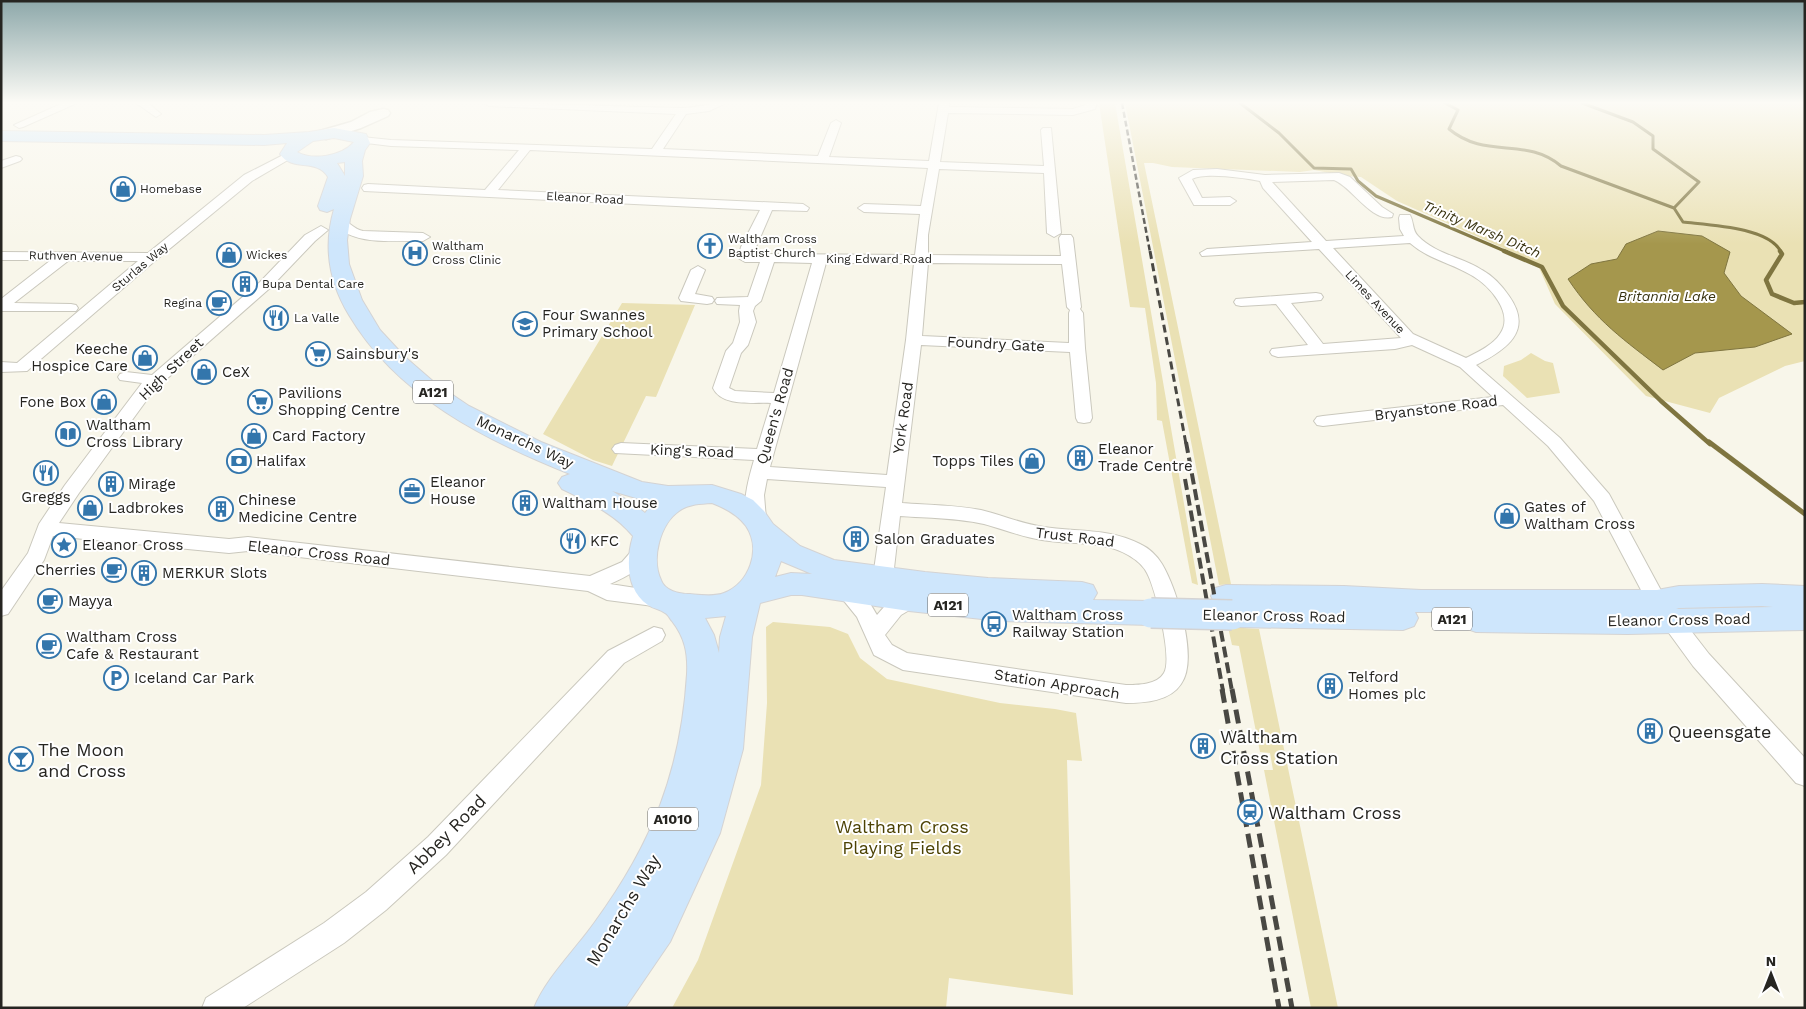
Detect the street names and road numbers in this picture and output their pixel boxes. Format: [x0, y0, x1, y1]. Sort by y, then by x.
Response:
street label: Eleanor Road [546, 189, 624, 207]
street label: Sturlas Way [109, 239, 172, 295]
street label: Ruthven Avenue [29, 248, 123, 264]
street label: King Edward Road [826, 252, 932, 266]
street label: Limes Avenue [1342, 268, 1408, 336]
street label: Foundry Gate [947, 332, 1045, 356]
street label: High Street [135, 333, 207, 404]
street label: Queen's Road [753, 366, 797, 466]
road number: A121 [413, 381, 453, 404]
street label: York Road [889, 381, 917, 455]
street label: Bryanstone Road [1373, 392, 1499, 424]
street label: Monarchs Way [473, 412, 577, 473]
street label: King's Road [650, 441, 734, 461]
street label: Trust Road [1035, 523, 1115, 551]
street label: Eleanor Cross Road [247, 537, 391, 569]
road number: A121 [928, 594, 968, 616]
street label: Eleanor Cross Road [1202, 606, 1346, 626]
road number: A121 [1432, 608, 1472, 630]
street label: Eleanor Cross Road [1607, 610, 1751, 630]
street label: Station Approach [993, 665, 1121, 703]
street label: Abbey Road [402, 790, 490, 878]
road number: A1010 [648, 808, 698, 831]
street label: Monarchs Way [581, 850, 665, 970]

